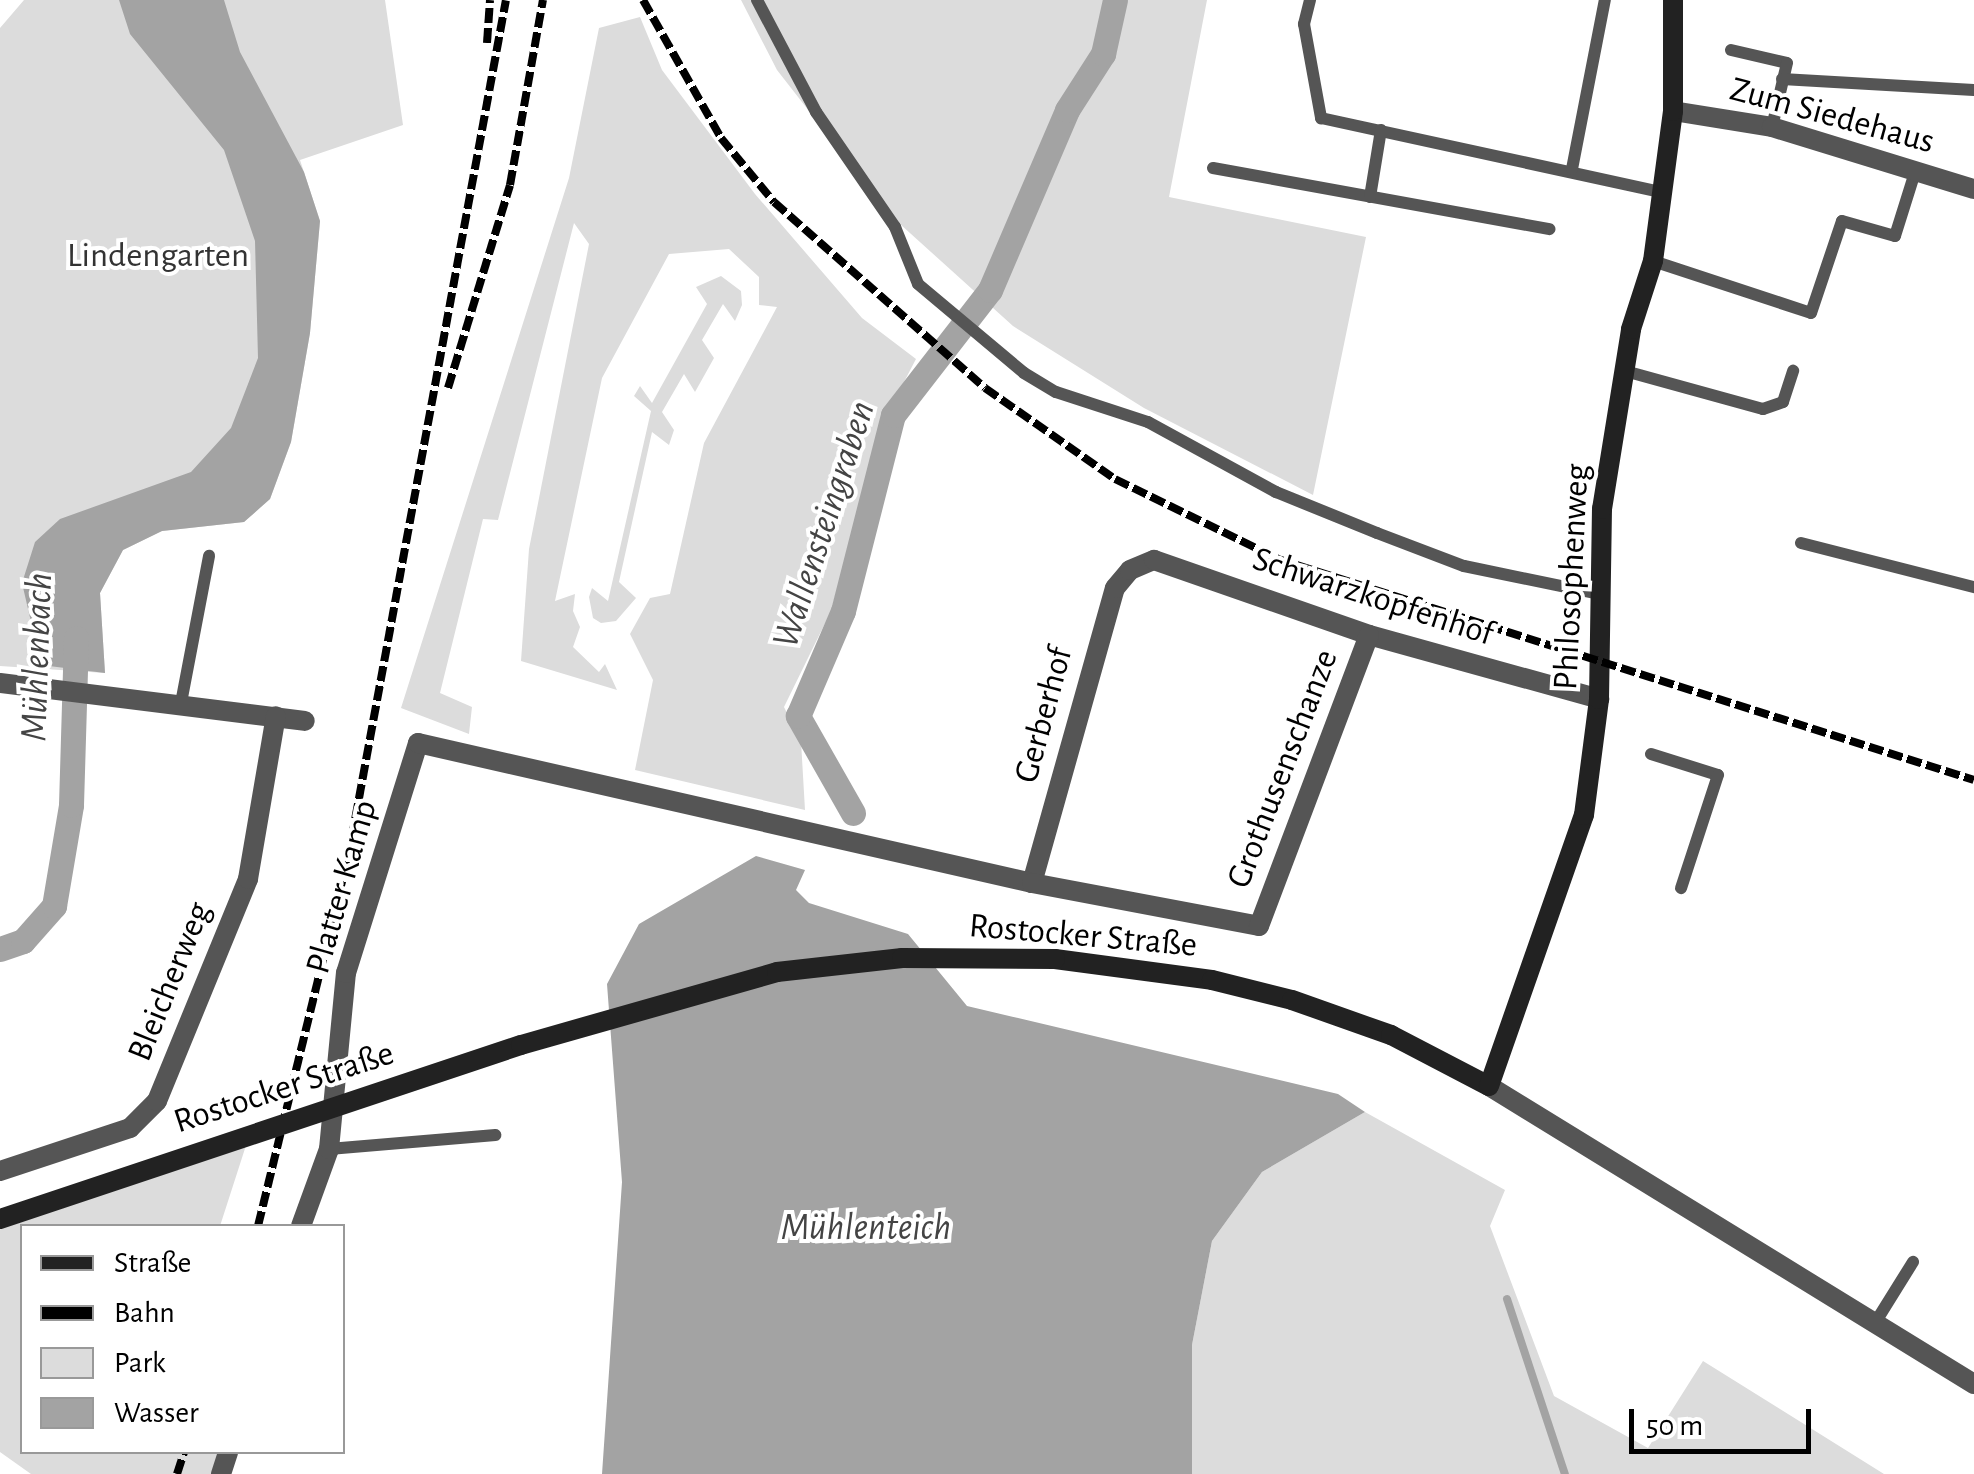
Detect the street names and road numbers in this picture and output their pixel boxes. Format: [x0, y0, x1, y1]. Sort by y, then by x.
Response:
street label: Zum Siedehaus [1725, 69, 1939, 163]
street label: Philosophenweg [1545, 463, 1599, 691]
street label: Schwarzkopfenhof [1247, 538, 1499, 656]
street label: Gerberhof [1006, 643, 1082, 787]
street label: Grothusenschanze [1218, 644, 1348, 894]
street label: Platter Kamp [297, 795, 387, 979]
street label: Bleicherweg [119, 896, 221, 1068]
street label: Rostocker Straße [967, 905, 1199, 967]
street label: Rostocker Straße [169, 1033, 399, 1143]

